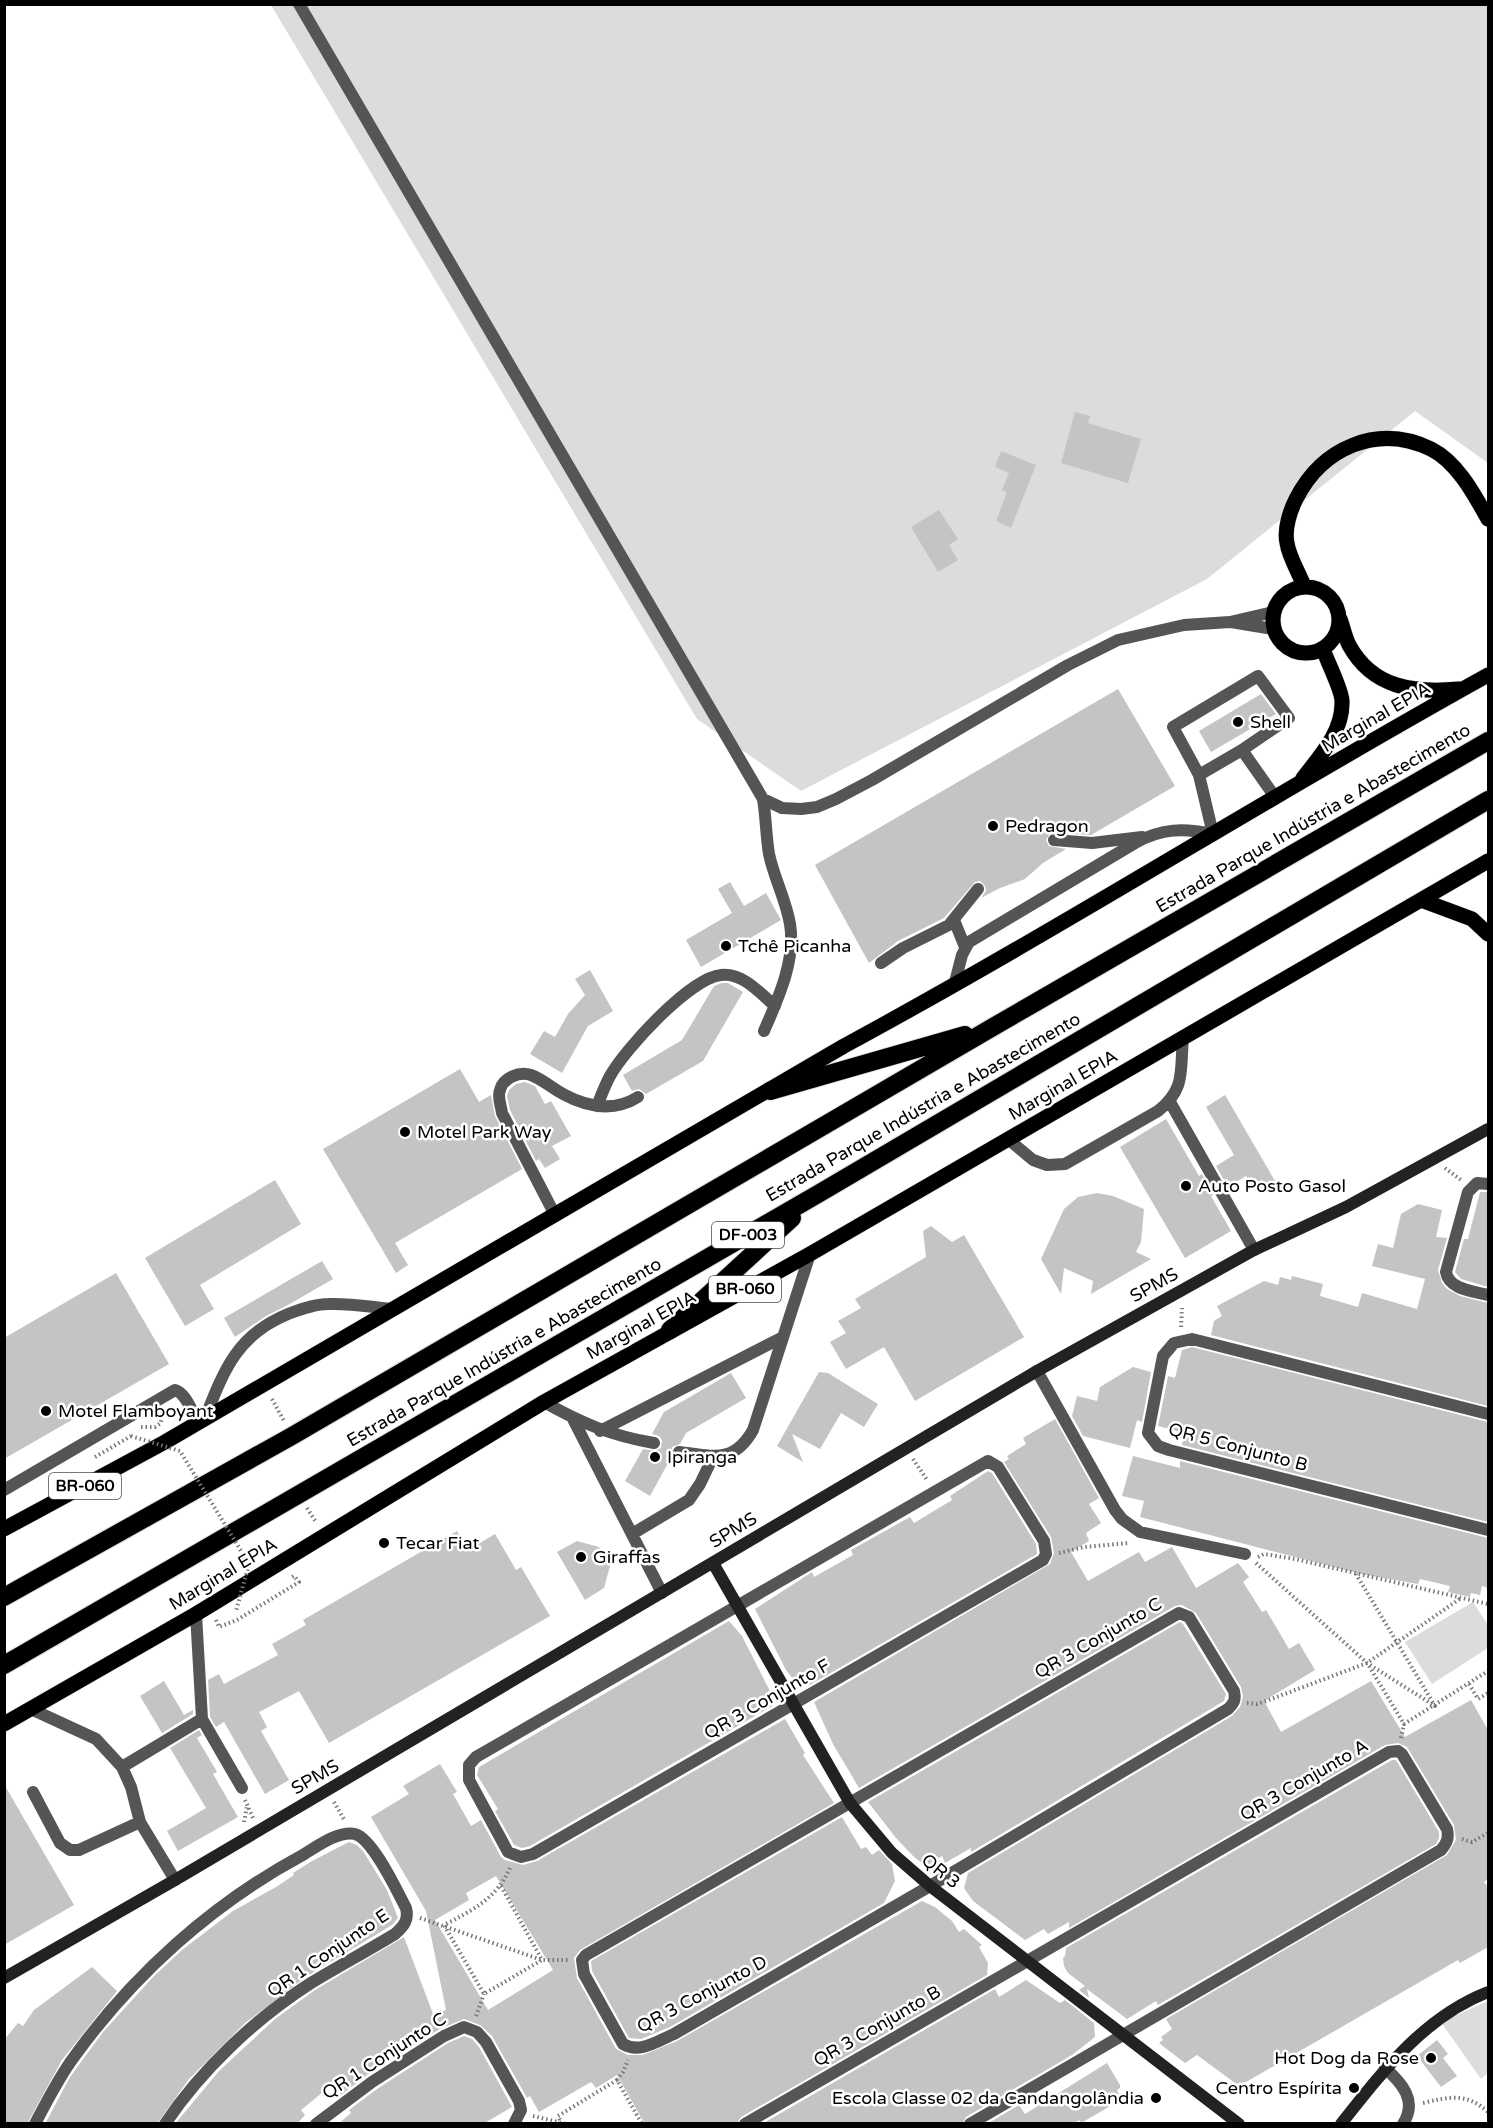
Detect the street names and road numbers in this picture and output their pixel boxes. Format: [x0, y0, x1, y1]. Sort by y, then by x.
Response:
street label: Marginal EPIA [1318, 677, 1434, 757]
street label: Estrada Parque Indústria e Abastecimento [1152, 719, 1474, 917]
street label: Estrada Parque Indústria e Abastecimento [762, 1008, 1084, 1206]
street label: Marginal EPIA [1005, 1045, 1121, 1125]
road number: DF-003 [712, 1222, 784, 1248]
street label: Estrada Parque Indústria e Abastecimento [343, 1253, 665, 1451]
street label: SPMS [1126, 1263, 1182, 1307]
road number: BR-060 [709, 1276, 781, 1302]
street label: Marginal EPIA [582, 1286, 700, 1364]
street label: QR 5 Conjunto B [1166, 1418, 1310, 1476]
road number: BR-060 [49, 1473, 121, 1499]
street label: SPMS [705, 1507, 761, 1553]
street label: Marginal EPIA [165, 1533, 281, 1615]
street label: QR 3 Conjunto C [1030, 1593, 1166, 1683]
street label: QR 3 Conjunto F [700, 1654, 834, 1744]
street label: QR 3 Conjunto A [1236, 1734, 1372, 1826]
street label: SPMS [287, 1755, 343, 1799]
street label: QR 3 [917, 1849, 965, 1893]
street label: QR 1 Conjunto E [263, 1904, 393, 2002]
street label: QR 3 Conjunto D [633, 1950, 771, 2038]
street label: QR 3 Conjunto B [809, 1981, 945, 2071]
street label: QR 1 Conjunto C [318, 2008, 450, 2104]

